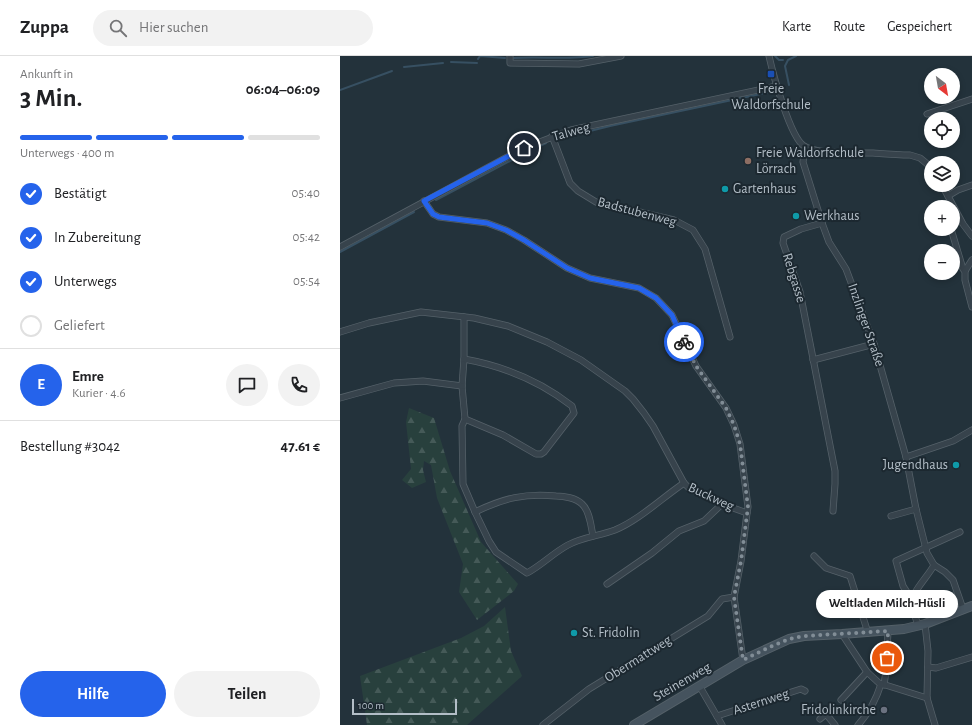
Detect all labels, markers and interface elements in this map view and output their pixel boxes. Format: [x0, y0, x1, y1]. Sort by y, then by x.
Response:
search box [93, 10, 373, 46]
icon: search [107, 17, 129, 39]
text: Zuppa [20, 18, 69, 37]
text: Hier suchen [139, 20, 208, 35]
text: Karte [782, 20, 811, 34]
text: Route [833, 20, 865, 34]
text: Gespeichert [887, 20, 952, 34]
text: Ankunft in [20, 68, 73, 81]
north arrow [924, 68, 960, 104]
map controls [924, 68, 960, 280]
marker: Freie Waldorfschule [766, 69, 776, 79]
text: 06:04–06:09 [246, 82, 320, 97]
place label: Freie Waldorfschule [731, 82, 811, 112]
text: 3 Min. [20, 85, 82, 111]
button: locate [924, 112, 960, 148]
street label: Talweg [551, 120, 591, 144]
pin [507, 131, 541, 165]
icon: home [513, 137, 535, 159]
place label: Freie Waldorfschule Lörrach [756, 146, 864, 176]
text: Unterwegs · 400 m [20, 147, 114, 160]
marker: Freie Waldorfschule Lörrach [743, 156, 753, 166]
button: layers [924, 156, 960, 192]
place label: Gartenhaus [733, 182, 796, 196]
icon: check [20, 183, 42, 205]
marker: Gartenhaus [720, 184, 730, 194]
text: Bestätigt [54, 186, 107, 201]
text: 05:40 [292, 187, 320, 200]
street label: Badstubenweg [596, 195, 678, 229]
button: + [924, 200, 960, 236]
place label: Werkhaus [804, 209, 859, 223]
marker: Werkhaus [791, 211, 801, 221]
icon: check [20, 227, 42, 249]
text: In Zubereitung [54, 230, 141, 245]
text: 05:42 [293, 231, 320, 244]
button: − [924, 244, 960, 280]
street label: Rebgasse [780, 252, 808, 304]
icon: check [20, 271, 42, 293]
text: Unterwegs [54, 274, 117, 289]
text: 05:54 [293, 275, 320, 288]
street label: Inzlinger Straße [845, 282, 887, 368]
text: Geliefert [54, 318, 105, 333]
courier [664, 322, 704, 362]
icon: bike [673, 331, 695, 353]
button: chat [226, 364, 268, 406]
button: phone [278, 364, 320, 406]
text: Emre [72, 369, 104, 384]
text: E [37, 377, 45, 392]
text: Kurier · 4.6 [72, 387, 126, 400]
text: Bestellung #3042 [20, 439, 120, 454]
text: 47.61 € [281, 439, 320, 454]
place label: Jugendhaus [883, 458, 948, 472]
marker: Jugendhaus [951, 460, 961, 470]
street label: Buckweg [686, 480, 736, 514]
callout: Weltladen Milch-Hüsli [816, 590, 958, 618]
text: Weltladen Milch-Hüsli [829, 597, 945, 610]
place label: St. Fridolin [582, 626, 640, 640]
marker: St. Fridolin [569, 628, 579, 638]
street label: Obermattweg [602, 633, 674, 685]
pin [870, 641, 904, 675]
icon: bag [876, 647, 898, 669]
street label: Steinenweg [651, 660, 713, 704]
button: Hilfe [20, 671, 166, 717]
button: Teilen [174, 671, 320, 717]
street label: Asternweg [731, 686, 791, 718]
scale bar [352, 697, 457, 716]
text: 100 m [358, 700, 384, 711]
place label: Fridolinkirche [801, 703, 876, 717]
marker: Fridolinkirche [879, 705, 889, 715]

